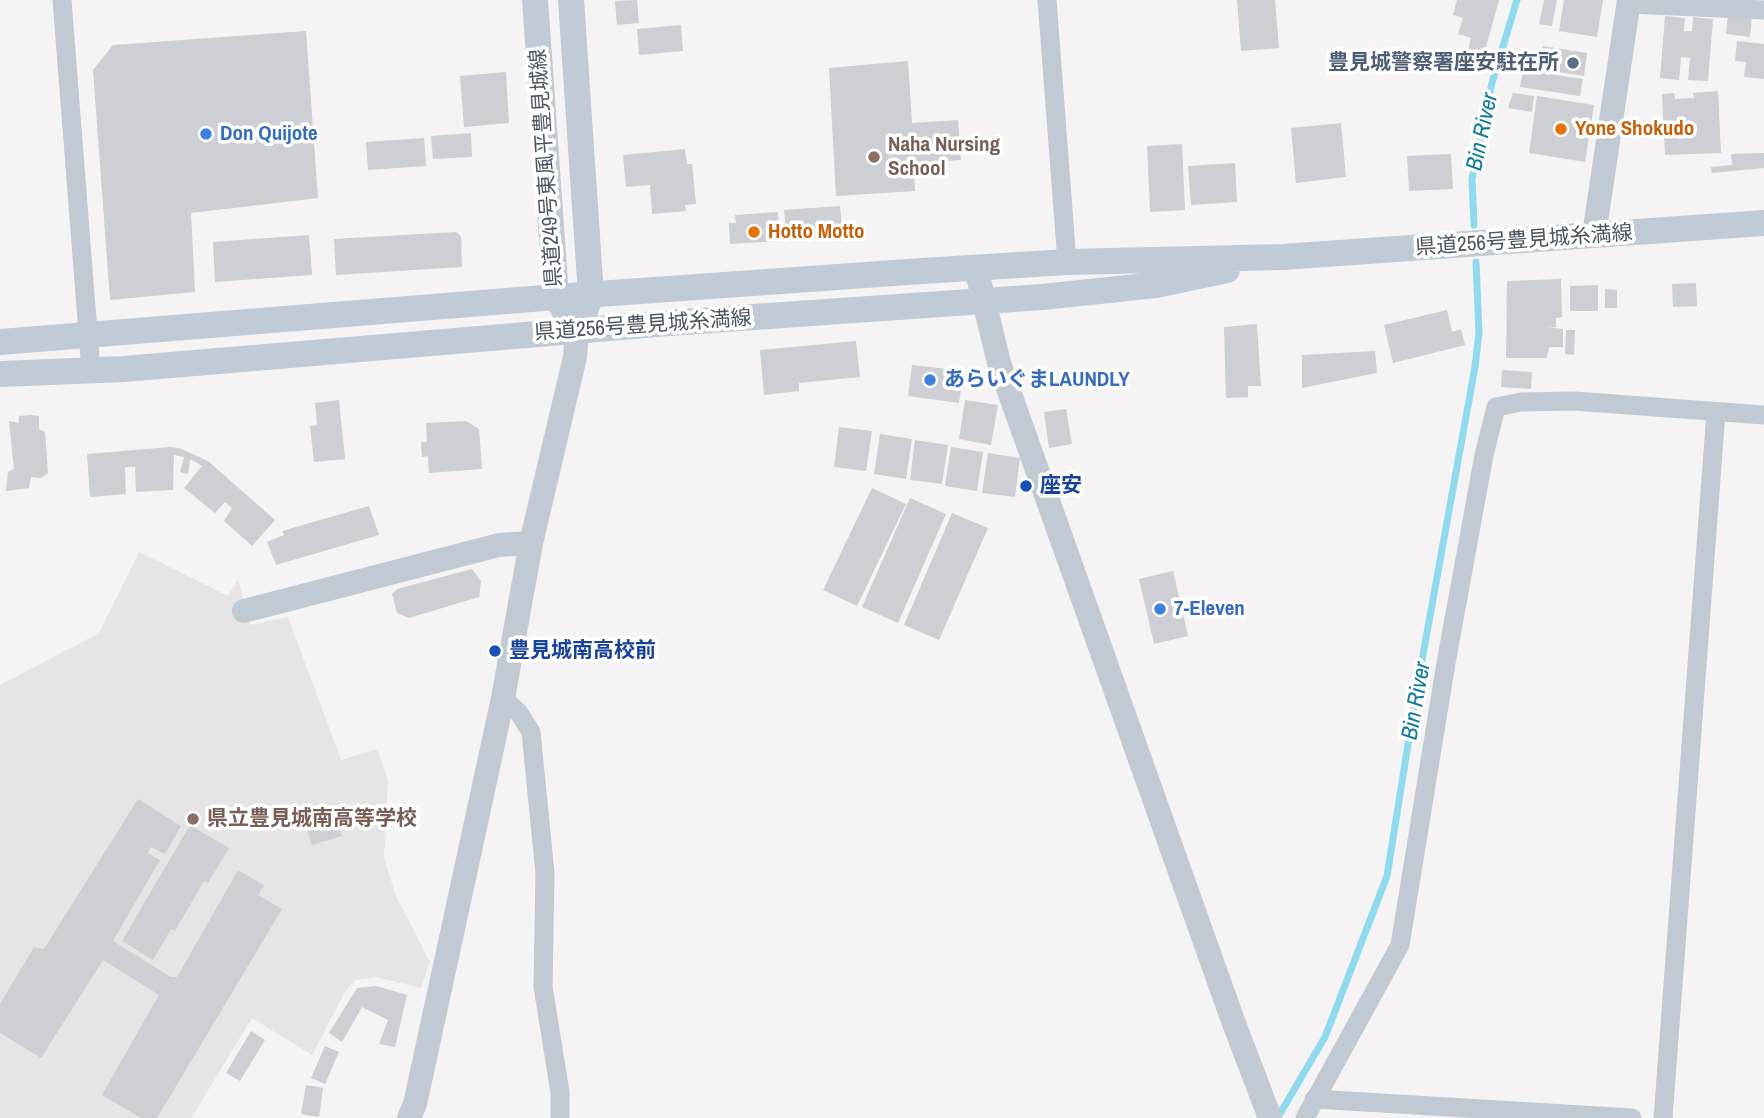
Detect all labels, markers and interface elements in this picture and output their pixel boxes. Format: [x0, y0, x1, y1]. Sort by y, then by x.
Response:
street label: 県道249号東風平豊見城線 [526, 48, 568, 288]
place label: 豊見城警察署座安駐在所 [1328, 50, 1559, 76]
marker: 豊見城警察署座安駐在所 [1565, 55, 1581, 71]
water label: Bin River [1461, 91, 1505, 173]
place label: Yone Shokudo [1575, 116, 1694, 142]
place label: Don Quijote [220, 121, 318, 147]
marker: Yone Shokudo [1553, 121, 1569, 137]
marker: Don Quijote [198, 126, 214, 142]
place label: Naha Nursing School [888, 132, 1000, 182]
marker: Naha Nursing School [866, 149, 882, 165]
place label: Hotto Motto [768, 219, 865, 245]
street label: 県道256号豊見城糸満線 [1415, 221, 1633, 261]
marker: Hotto Motto [746, 224, 762, 240]
street label: 県道256号豊見城糸満線 [534, 306, 752, 346]
place label: あらいぐまLAUNDLY [944, 367, 1130, 393]
marker: あらいぐまLAUNDLY [922, 372, 938, 388]
place label: 座安 [1040, 473, 1082, 499]
marker: 座安 [1018, 478, 1034, 494]
place label: 7-Eleven [1174, 596, 1245, 622]
marker: 7-Eleven [1152, 601, 1168, 617]
place label: 豊見城南高校前 [509, 638, 656, 664]
marker: 豊見城南高校前 [487, 643, 503, 659]
water label: Bin River [1397, 660, 1437, 742]
place label: 県立豊見城南高等学校 [207, 806, 417, 832]
marker: 県立豊見城南高等学校 [185, 811, 201, 827]

